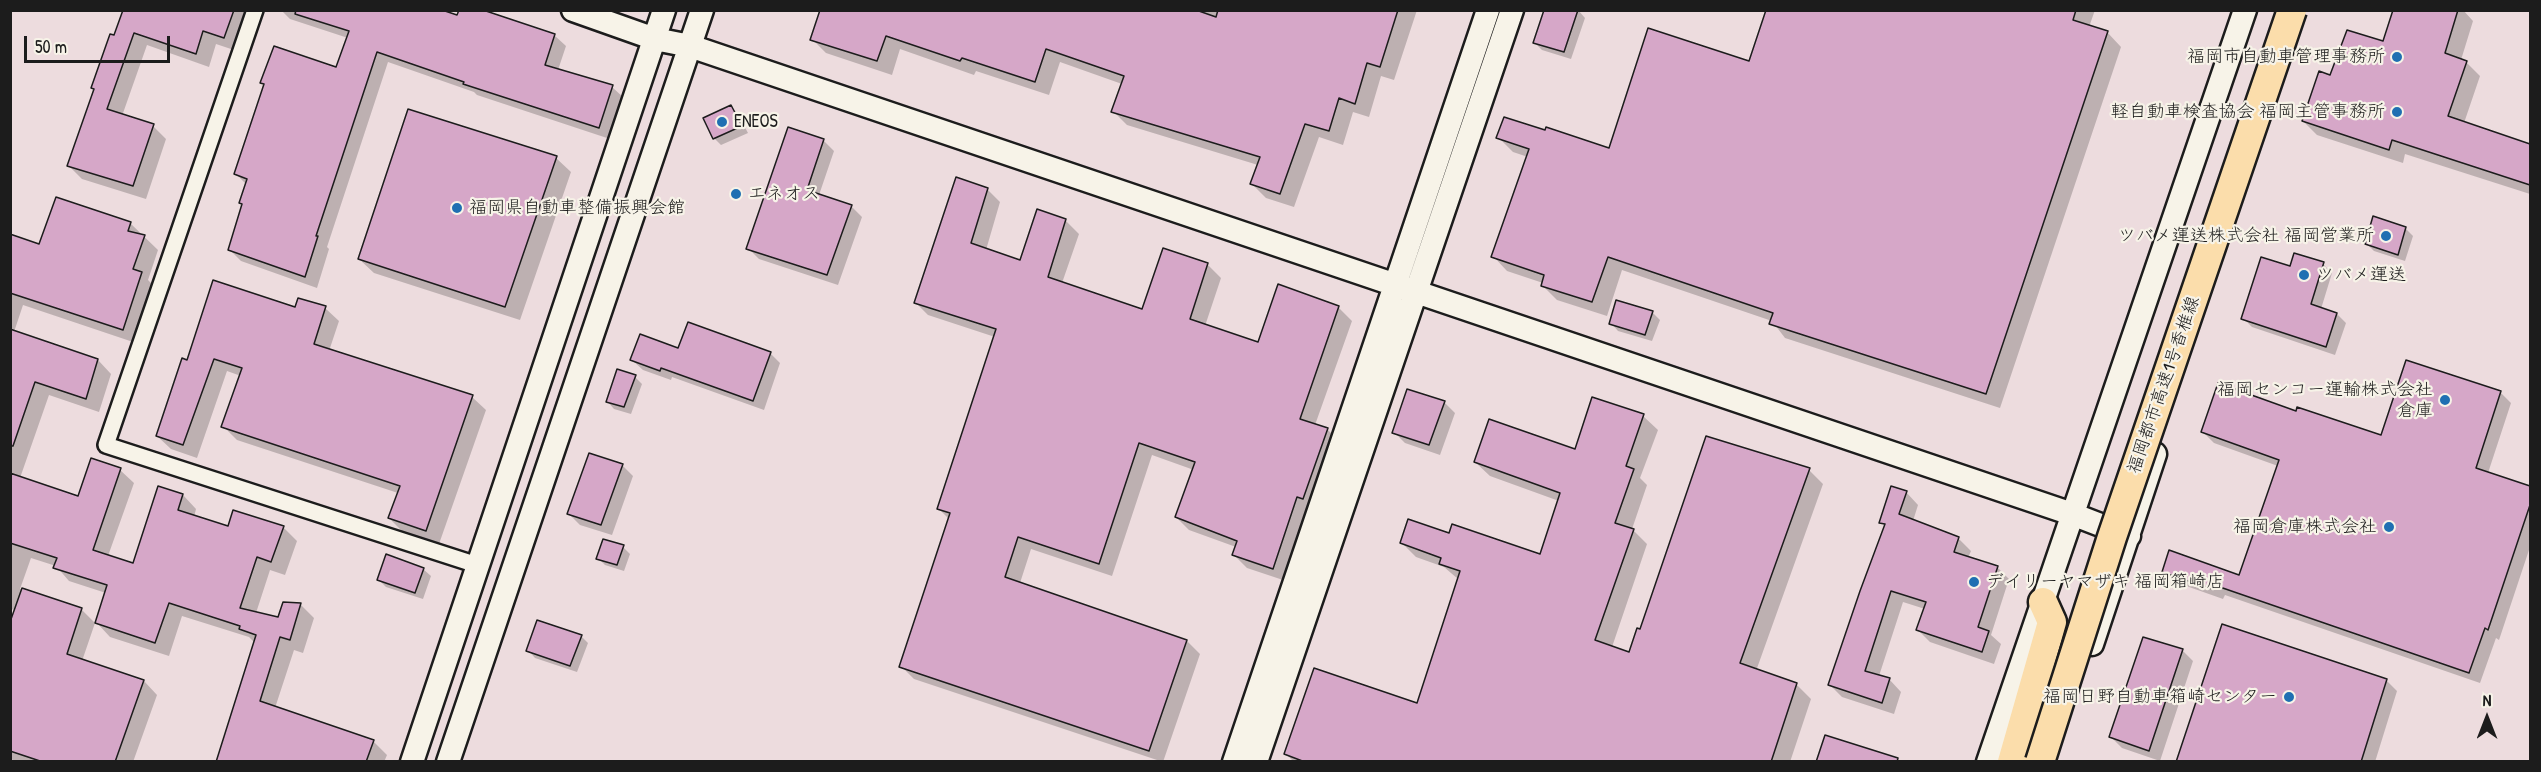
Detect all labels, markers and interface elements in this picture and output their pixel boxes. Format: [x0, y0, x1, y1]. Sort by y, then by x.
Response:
scale bar [27, 24, 172, 62]
text: 50 m [35, 34, 67, 59]
place label: 福岡市自動車管理事務所 [2187, 46, 2385, 68]
marker: 福岡市自動車管理事務所 [2390, 50, 2404, 64]
place label: 軽自動車検査協会 福岡主管事務所 [2111, 101, 2385, 123]
marker: 軽自動車検査協会 福岡主管事務所 [2390, 105, 2404, 119]
place label: ENEOS [734, 111, 778, 133]
marker: ENEOS [715, 115, 729, 129]
place label: エネオス [748, 183, 820, 205]
marker: エネオス [729, 187, 743, 201]
place label: 福岡県自動車整備振興会館 [469, 197, 685, 219]
marker: 福岡県自動車整備振興会館 [450, 201, 464, 215]
place label: ツバメ運送株式会社 福岡営業所 [2118, 225, 2374, 247]
marker: ツバメ運送株式会社 福岡営業所 [2379, 229, 2393, 243]
place label: ツバメ運送 [2316, 264, 2406, 286]
marker: ツバメ運送 [2297, 268, 2311, 282]
street label: 福岡都市高速1号香椎線 [2123, 293, 2205, 477]
place label: 福岡センコー運輸株式会社 倉庫 [2217, 379, 2433, 422]
marker: 福岡センコー運輸株式会社 倉庫 [2438, 393, 2452, 407]
place label: 福岡倉庫株式会社 [2233, 516, 2377, 538]
marker: 福岡倉庫株式会社 [2382, 520, 2396, 534]
place label: デイリーヤマザキ 福岡箱崎店 [1986, 571, 2224, 593]
marker: デイリーヤマザキ 福岡箱崎店 [1967, 575, 1981, 589]
place label: 福岡日野自動車箱崎センター [2043, 686, 2277, 708]
north arrow [2457, 688, 2517, 748]
text: N [2483, 689, 2491, 711]
marker: 福岡日野自動車箱崎センター [2282, 690, 2296, 704]

